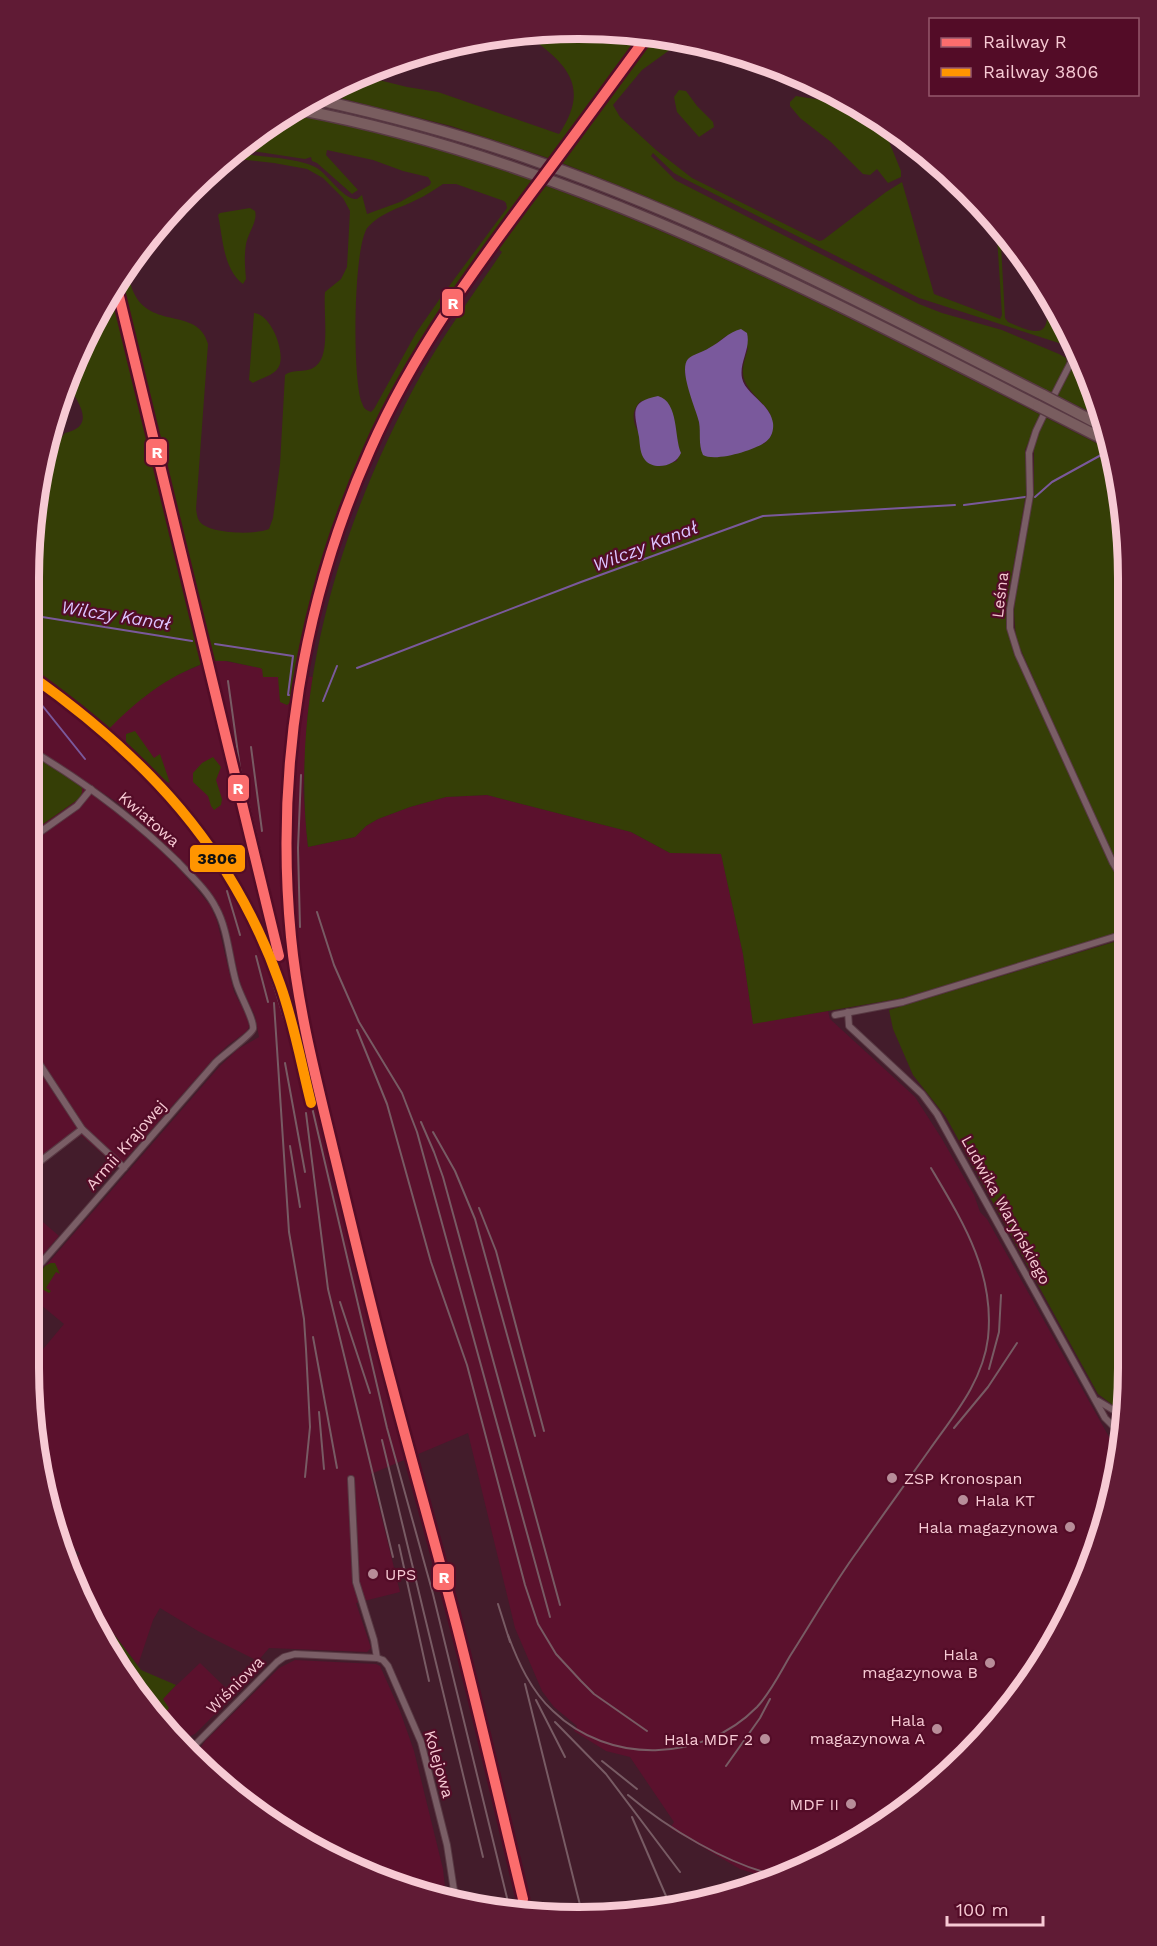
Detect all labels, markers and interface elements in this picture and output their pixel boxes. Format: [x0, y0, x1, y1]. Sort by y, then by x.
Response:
legend [929, 18, 1139, 96]
text: Railway R [983, 31, 1067, 52]
text: Railway 3806 [983, 61, 1098, 82]
line badge: R [441, 288, 464, 317]
text: R [447, 294, 459, 313]
line badge: R [145, 438, 168, 466]
text: R [151, 443, 163, 462]
water label: Wilczy Kanał [590, 516, 701, 576]
street label: Leśna [988, 571, 1012, 619]
water label: Wilczy Kanał [60, 596, 173, 634]
line badge: R [227, 774, 250, 802]
text: R [232, 779, 244, 798]
street label: Kwiatowa [115, 787, 183, 851]
line badge: 3806 [189, 844, 246, 873]
text: 3806 [197, 849, 237, 868]
street label: Armii Krajowej [82, 1096, 170, 1194]
street label: Ludwika Waryńskiego [957, 1132, 1055, 1288]
place label: ZSP Kronospan [904, 1469, 1022, 1488]
marker: ZSP Kronospan [885, 1471, 899, 1485]
place label: Hala KT [975, 1491, 1035, 1510]
marker: Hala KT [956, 1493, 970, 1507]
place label: Hala magazynowa [918, 1518, 1058, 1537]
marker: Hala magazynowa [1063, 1520, 1077, 1534]
line badge: R [432, 1563, 455, 1591]
place label: UPS [385, 1565, 416, 1584]
marker: UPS [366, 1567, 380, 1581]
text: R [438, 1568, 450, 1587]
place label: Hala magazynowa B [862, 1645, 978, 1682]
street label: Wiśniowa [202, 1652, 268, 1718]
marker: Hala magazynowa B [983, 1656, 997, 1670]
place label: Hala magazynowa A [810, 1711, 925, 1748]
marker: Hala magazynowa A [930, 1722, 944, 1736]
street label: Kolejowa [420, 1728, 458, 1800]
place label: Hala MDF 2 [664, 1730, 753, 1749]
marker: Hala MDF 2 [758, 1732, 772, 1746]
place label: MDF II [789, 1795, 839, 1814]
marker: MDF II [844, 1797, 858, 1811]
scale bar [947, 1889, 1043, 1927]
text: 100 m [956, 1899, 1009, 1920]

